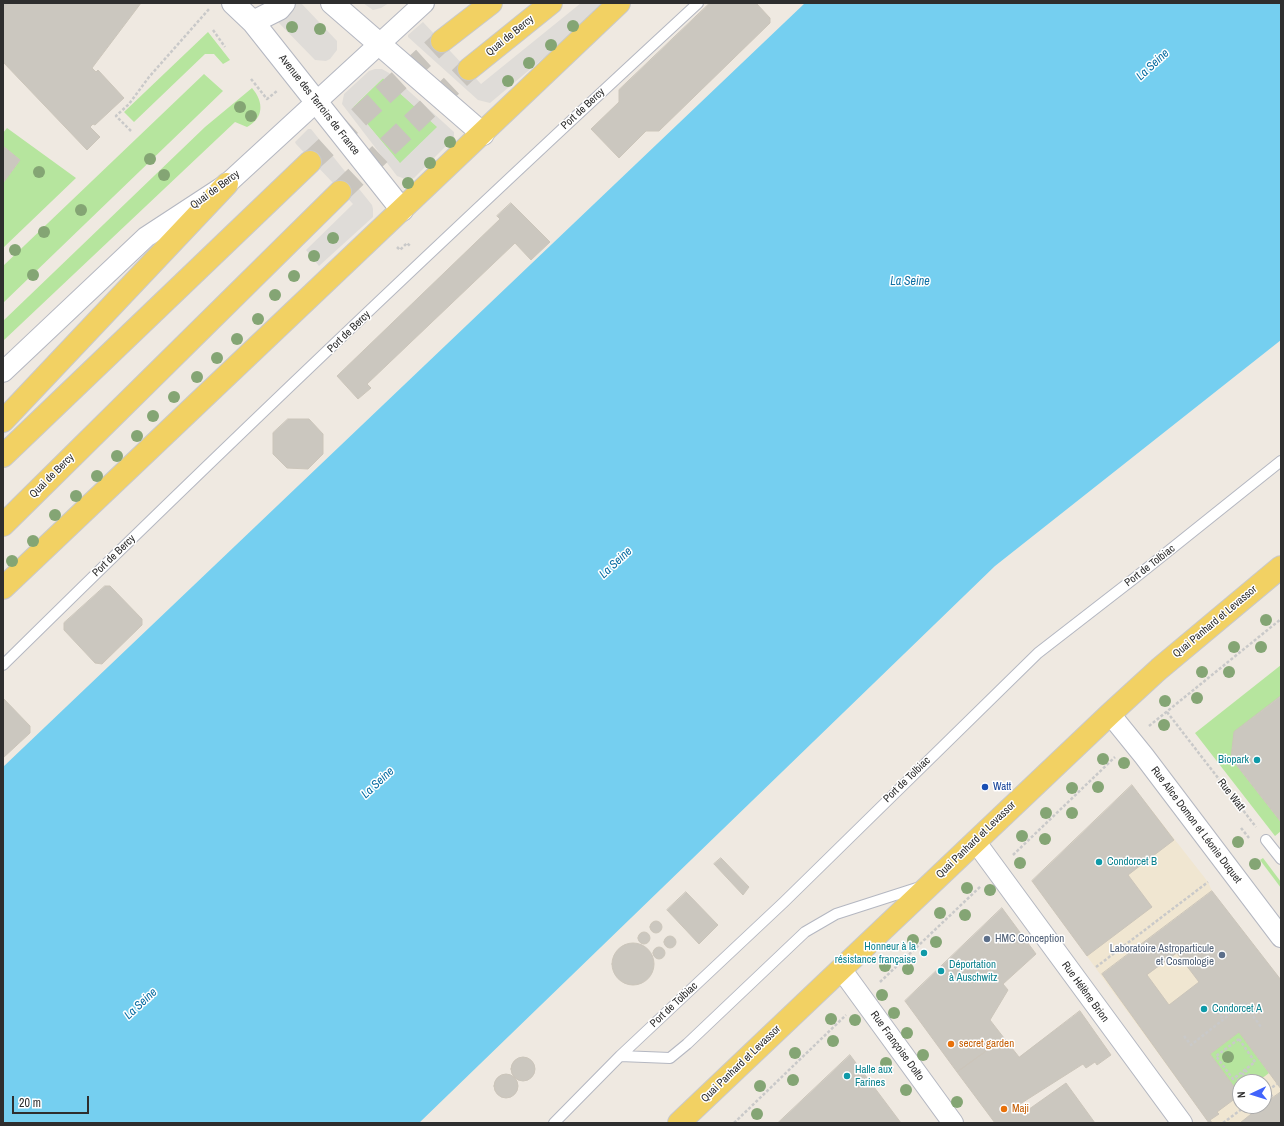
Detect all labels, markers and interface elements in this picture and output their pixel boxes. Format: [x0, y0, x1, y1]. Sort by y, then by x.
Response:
street label: Quai de Bercy [483, 13, 537, 59]
water label: La Seine [1134, 46, 1172, 84]
street label: Avenue des Terroirs de France [276, 52, 362, 158]
street label: Port de Bercy [559, 86, 607, 132]
street label: Quai de Bercy [188, 168, 242, 212]
water label: La Seine [890, 275, 930, 289]
street label: Port de Bercy [325, 308, 373, 356]
street label: Quai de Bercy [27, 451, 77, 501]
street label: Port de Bercy [90, 532, 138, 580]
street label: Port de Tolbiac [1122, 542, 1178, 590]
water label: La Seine [597, 544, 635, 582]
street label: Quai Panhard et Levassor [1170, 583, 1260, 661]
place label: Biopark [1218, 753, 1249, 767]
street label: Port de Tolbiac [881, 754, 933, 806]
marker: Biopark [1252, 755, 1262, 765]
water label: La Seine [359, 764, 397, 802]
street label: Rue Alice Domon et Léonie Duquet [1148, 764, 1244, 886]
street label: Rue Watt [1214, 776, 1248, 814]
place label: Watt [993, 780, 1011, 794]
marker: Watt [980, 782, 990, 792]
street label: Quai Panhard et Levassor [934, 799, 1018, 881]
place label: Condorcet B [1107, 855, 1157, 869]
marker: Condorcet B [1094, 857, 1104, 867]
place label: HMC Conception [995, 932, 1064, 946]
marker: HMC Conception [982, 934, 992, 944]
place label: Honneur à la résistance française [835, 940, 916, 966]
place label: Laboratoire Astroparticule et Cosmologie [1110, 942, 1214, 968]
marker: Honneur à la résistance française [919, 948, 929, 958]
marker: Laboratoire Astroparticule et Cosmologie [1217, 950, 1227, 960]
place label: Déportation à Auschwitz [949, 958, 998, 984]
street label: Rue Hélène Brion [1059, 959, 1111, 1025]
marker: Déportation à Auschwitz [936, 966, 946, 976]
street label: Port de Tolbiac [647, 980, 701, 1030]
water label: La Seine [122, 985, 160, 1023]
place label: Condorcet A [1212, 1002, 1262, 1016]
marker: Condorcet A [1199, 1004, 1209, 1014]
street label: Rue Françoise Dolto [867, 1009, 927, 1083]
street label: Quai Panhard et Levassor [699, 1023, 783, 1105]
place label: secret garden [959, 1037, 1014, 1051]
marker: secret garden [946, 1039, 956, 1049]
place label: Halle aux Farines [855, 1063, 893, 1089]
marker: Halle aux Farines [842, 1071, 852, 1081]
north arrow [1232, 1074, 1272, 1114]
scale bar [14, 1088, 91, 1114]
text: N [1234, 1091, 1248, 1099]
text: 20 m [19, 1095, 41, 1111]
place label: Maji [1012, 1102, 1029, 1116]
marker: Maji [999, 1104, 1009, 1114]

